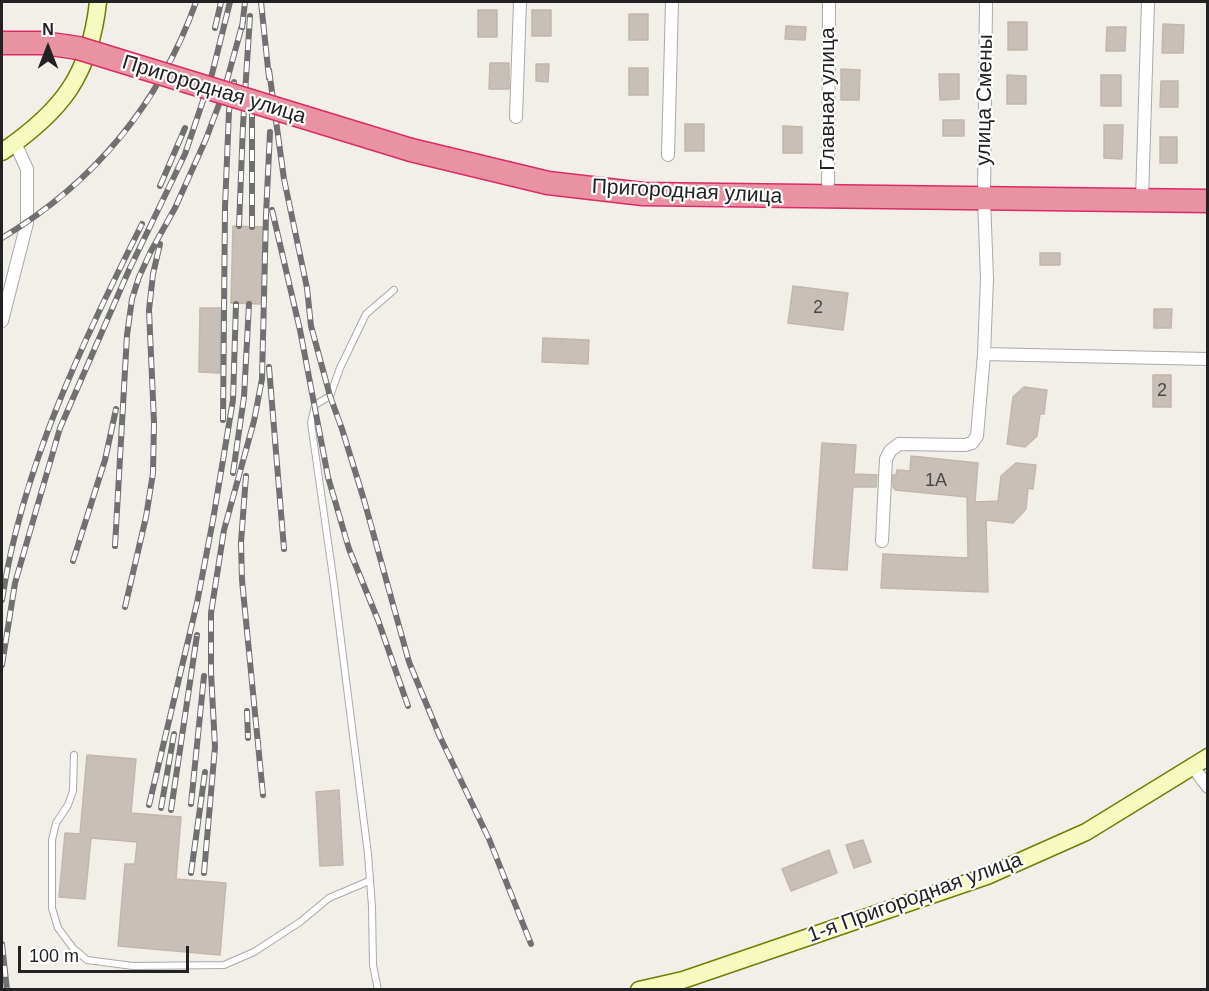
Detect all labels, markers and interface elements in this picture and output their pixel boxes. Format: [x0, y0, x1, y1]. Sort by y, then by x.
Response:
north arrow [18, 18, 78, 78]
text: N [42, 21, 54, 38]
street label: Главная улица [815, 27, 841, 171]
street label: улица Смены [971, 34, 999, 166]
street label: Пригородная улица [119, 50, 309, 130]
street label: Пригородная улица [591, 174, 783, 210]
house number: 2 [813, 297, 823, 319]
house number: 2 [1157, 380, 1167, 402]
house number: 1А [925, 470, 947, 492]
street label: 1-я Пригородная улица [804, 847, 1026, 949]
scale bar [21, 934, 192, 972]
text: 100 m [29, 946, 79, 966]

